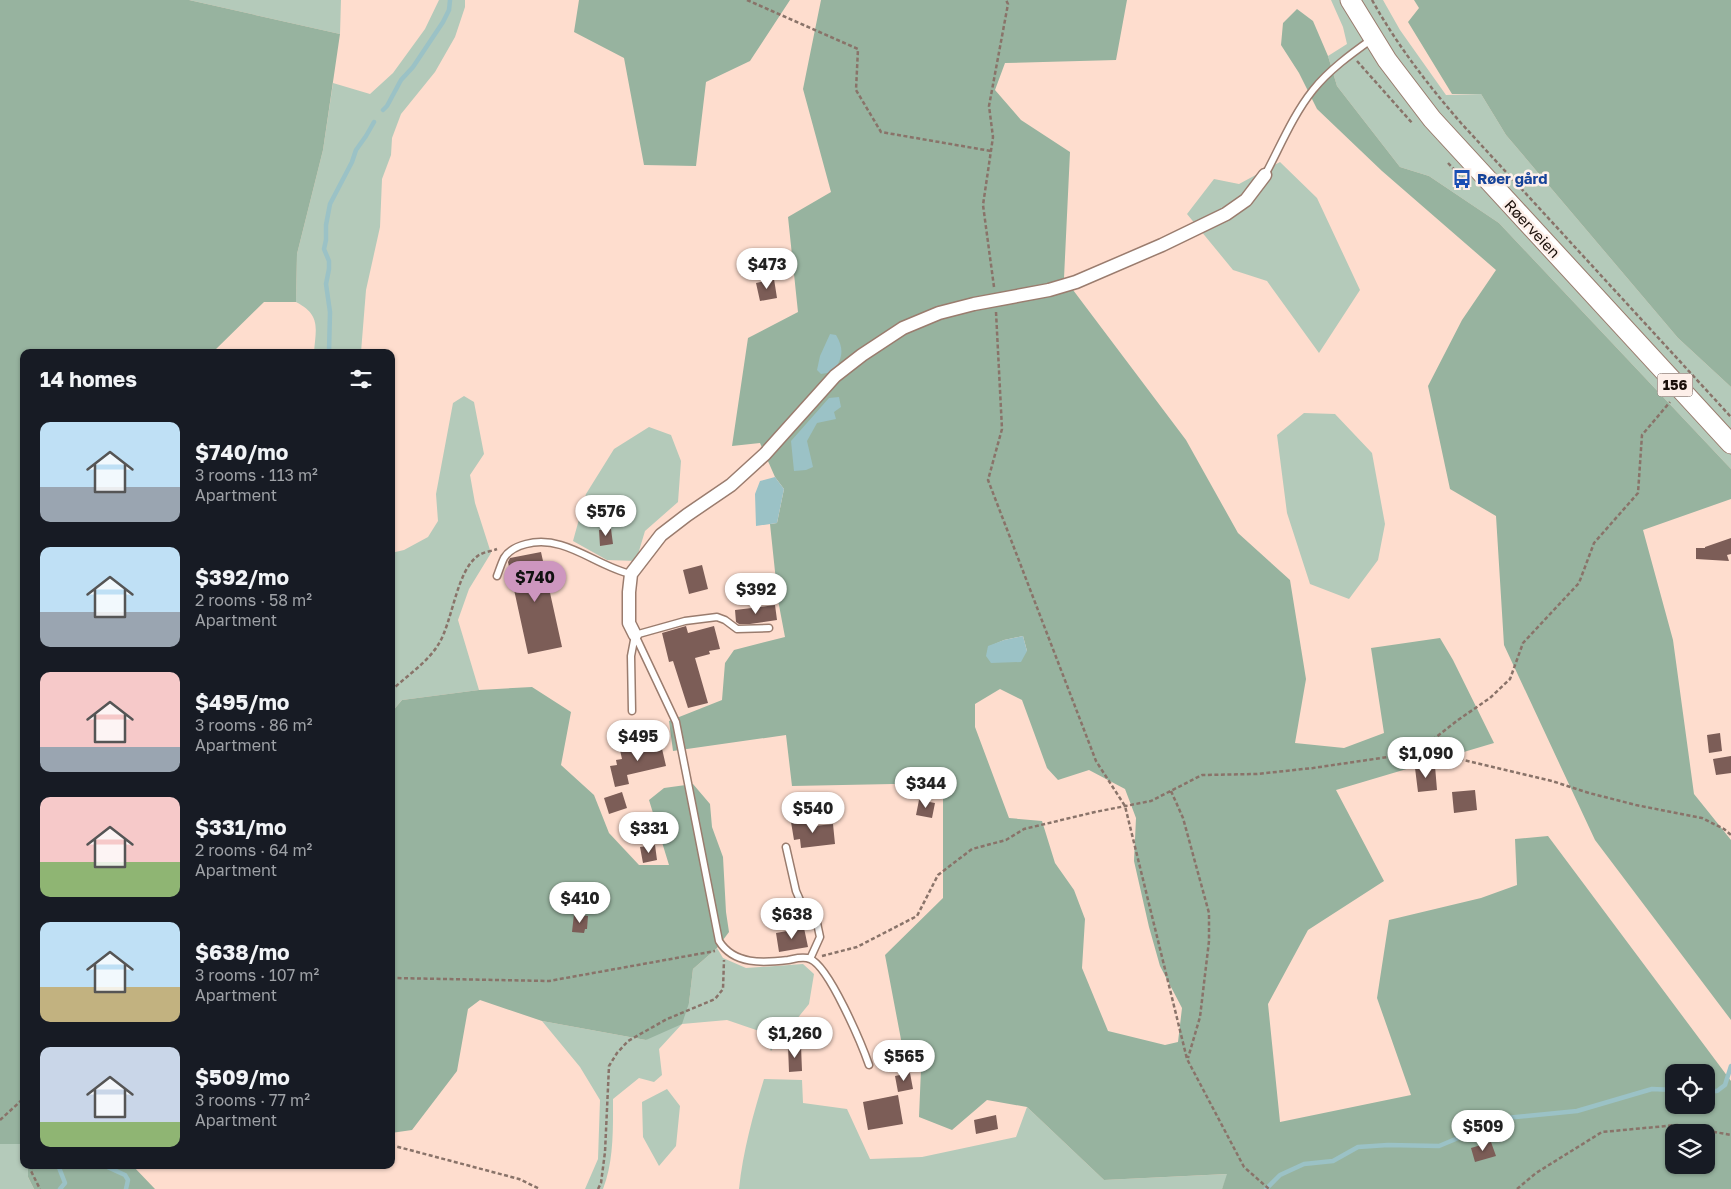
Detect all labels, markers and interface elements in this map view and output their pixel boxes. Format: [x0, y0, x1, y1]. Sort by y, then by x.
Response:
bus stop icon: Røer gård [1451, 168, 1473, 190]
place label: Røer gård [1477, 169, 1547, 187]
street label: Røerveien [1501, 196, 1564, 261]
pin: $473 [737, 248, 797, 290]
text: $473 [747, 254, 787, 274]
icon: filters [347, 365, 375, 393]
text: 14 homes [40, 366, 137, 392]
road number: 156 [1658, 374, 1692, 396]
text: $740/mo [195, 439, 288, 465]
icon: home [80, 442, 140, 502]
text: 3 rooms · 113 m² [195, 465, 318, 485]
text: Apartment [195, 485, 277, 505]
pin: $576 [576, 494, 636, 537]
text: $576 [586, 501, 626, 521]
pin: $740 [505, 560, 565, 603]
text: $392/mo [195, 564, 289, 590]
icon: home [80, 567, 140, 627]
text: $740 [515, 567, 555, 587]
pin: $392 [726, 572, 786, 615]
text: $392 [736, 579, 776, 599]
text: 2 rooms · 58 m² [195, 590, 312, 610]
text: Apartment [195, 610, 277, 630]
text: $495/mo [195, 689, 289, 715]
icon: home [80, 692, 140, 752]
text: 3 rooms · 86 m² [195, 715, 312, 735]
pin: $495 [608, 720, 668, 762]
text: $495 [618, 726, 658, 746]
text: Apartment [195, 735, 277, 755]
pin: $1,090 [1385, 736, 1467, 779]
text: $1,090 [1398, 743, 1454, 763]
pin: $344 [896, 766, 956, 809]
text: $344 [906, 773, 946, 793]
pin: $540 [783, 792, 843, 834]
text: $540 [793, 798, 833, 818]
pin: $331 [619, 812, 679, 854]
text: $331/mo [195, 814, 287, 840]
icon: home [80, 817, 140, 877]
text: $331 [630, 818, 668, 838]
text: 2 rooms · 64 m² [195, 840, 312, 860]
text: Apartment [195, 860, 277, 880]
pin: $410 [550, 882, 610, 924]
text: $410 [560, 888, 600, 908]
pin: $638 [762, 898, 822, 940]
text: $638 [772, 904, 812, 924]
text: $638/mo [195, 939, 290, 965]
icon: home [80, 942, 140, 1002]
text: 3 rooms · 107 m² [195, 965, 319, 985]
text: Apartment [195, 985, 277, 1005]
pin: $1,260 [754, 1016, 836, 1059]
text: $1,260 [768, 1023, 822, 1043]
pin: $565 [874, 1040, 934, 1082]
text: $565 [884, 1046, 924, 1066]
text: $509/mo [195, 1064, 290, 1090]
map controls [1665, 1064, 1715, 1174]
button: locate [1665, 1064, 1715, 1114]
icon: home [80, 1067, 140, 1127]
text: 3 rooms · 77 m² [195, 1090, 310, 1110]
text: Apartment [195, 1110, 277, 1130]
pin: $509 [1453, 1110, 1513, 1152]
text: $509 [1462, 1116, 1504, 1136]
button: layers [1665, 1124, 1715, 1174]

